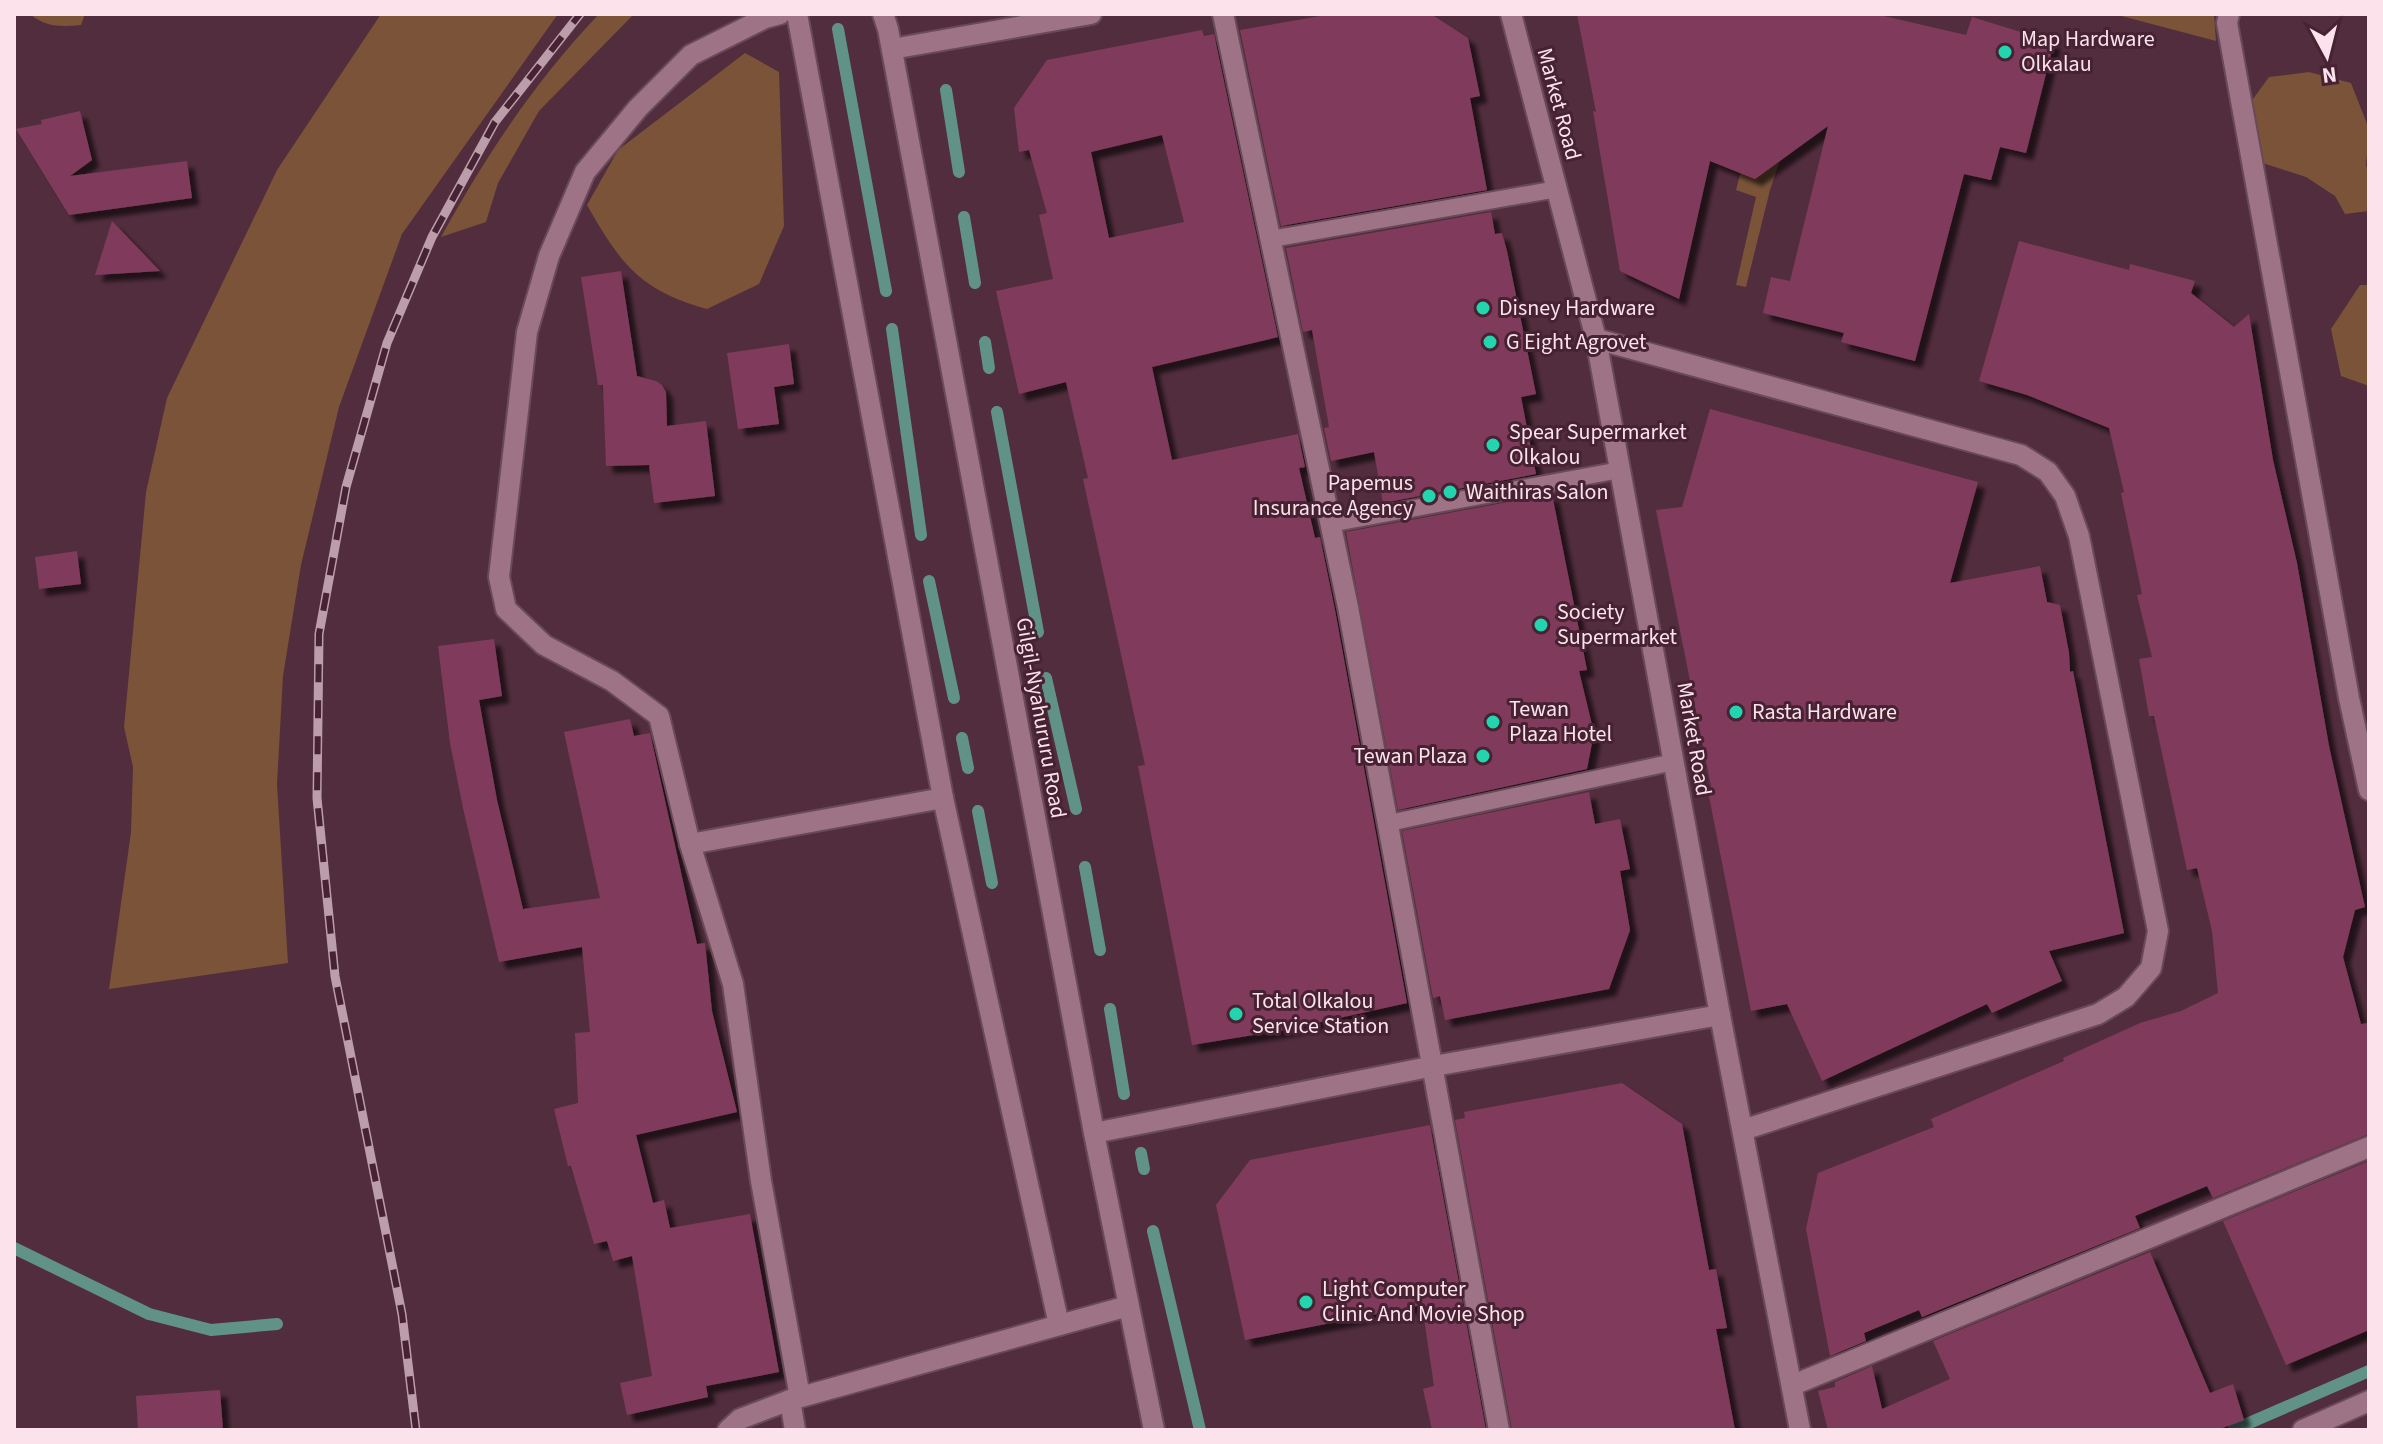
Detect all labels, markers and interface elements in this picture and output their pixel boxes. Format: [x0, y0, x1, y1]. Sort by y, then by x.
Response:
north arrow [2287, 16, 2367, 96]
place label: Map Hardware Olkalau [2021, 23, 2155, 80]
marker: Map Hardware Olkalau [1996, 43, 2014, 61]
street label: Market Road [1529, 44, 1589, 164]
text: N [2320, 58, 2339, 92]
place label: Disney Hardware [1499, 292, 1655, 324]
marker: Disney Hardware [1474, 299, 1492, 317]
place label: G Eight Agrovet [1506, 326, 1647, 358]
marker: G Eight Agrovet [1481, 333, 1499, 351]
place label: Spear Supermarket Olkalou [1509, 416, 1687, 473]
marker: Spear Supermarket Olkalou [1484, 436, 1502, 454]
place label: Papemus Insurance Agency [1253, 467, 1414, 524]
place label: Waithiras Salon [1466, 476, 1608, 508]
marker: Waithiras Salon [1441, 483, 1459, 501]
marker: Papemus Insurance Agency [1420, 487, 1438, 505]
place label: Society Supermarket [1557, 596, 1678, 653]
street label: Gilgil-Nyahururu Road [1008, 615, 1074, 821]
marker: Society Supermarket [1532, 616, 1550, 634]
street label: Market Road [1668, 680, 1720, 798]
place label: Tewan Plaza Hotel [1509, 693, 1612, 750]
place label: Rasta Hardware [1752, 696, 1897, 728]
marker: Rasta Hardware [1727, 703, 1745, 721]
marker: Tewan Plaza Hotel [1484, 713, 1502, 731]
place label: Tewan Plaza [1353, 740, 1467, 772]
marker: Tewan Plaza [1474, 747, 1492, 765]
place label: Total Olkalou Service Station [1252, 985, 1389, 1042]
marker: Total Olkalou Service Station [1227, 1005, 1245, 1023]
place label: Light Computer Clinic And Movie Shop [1322, 1273, 1525, 1330]
marker: Light Computer Clinic And Movie Shop [1297, 1293, 1315, 1311]

